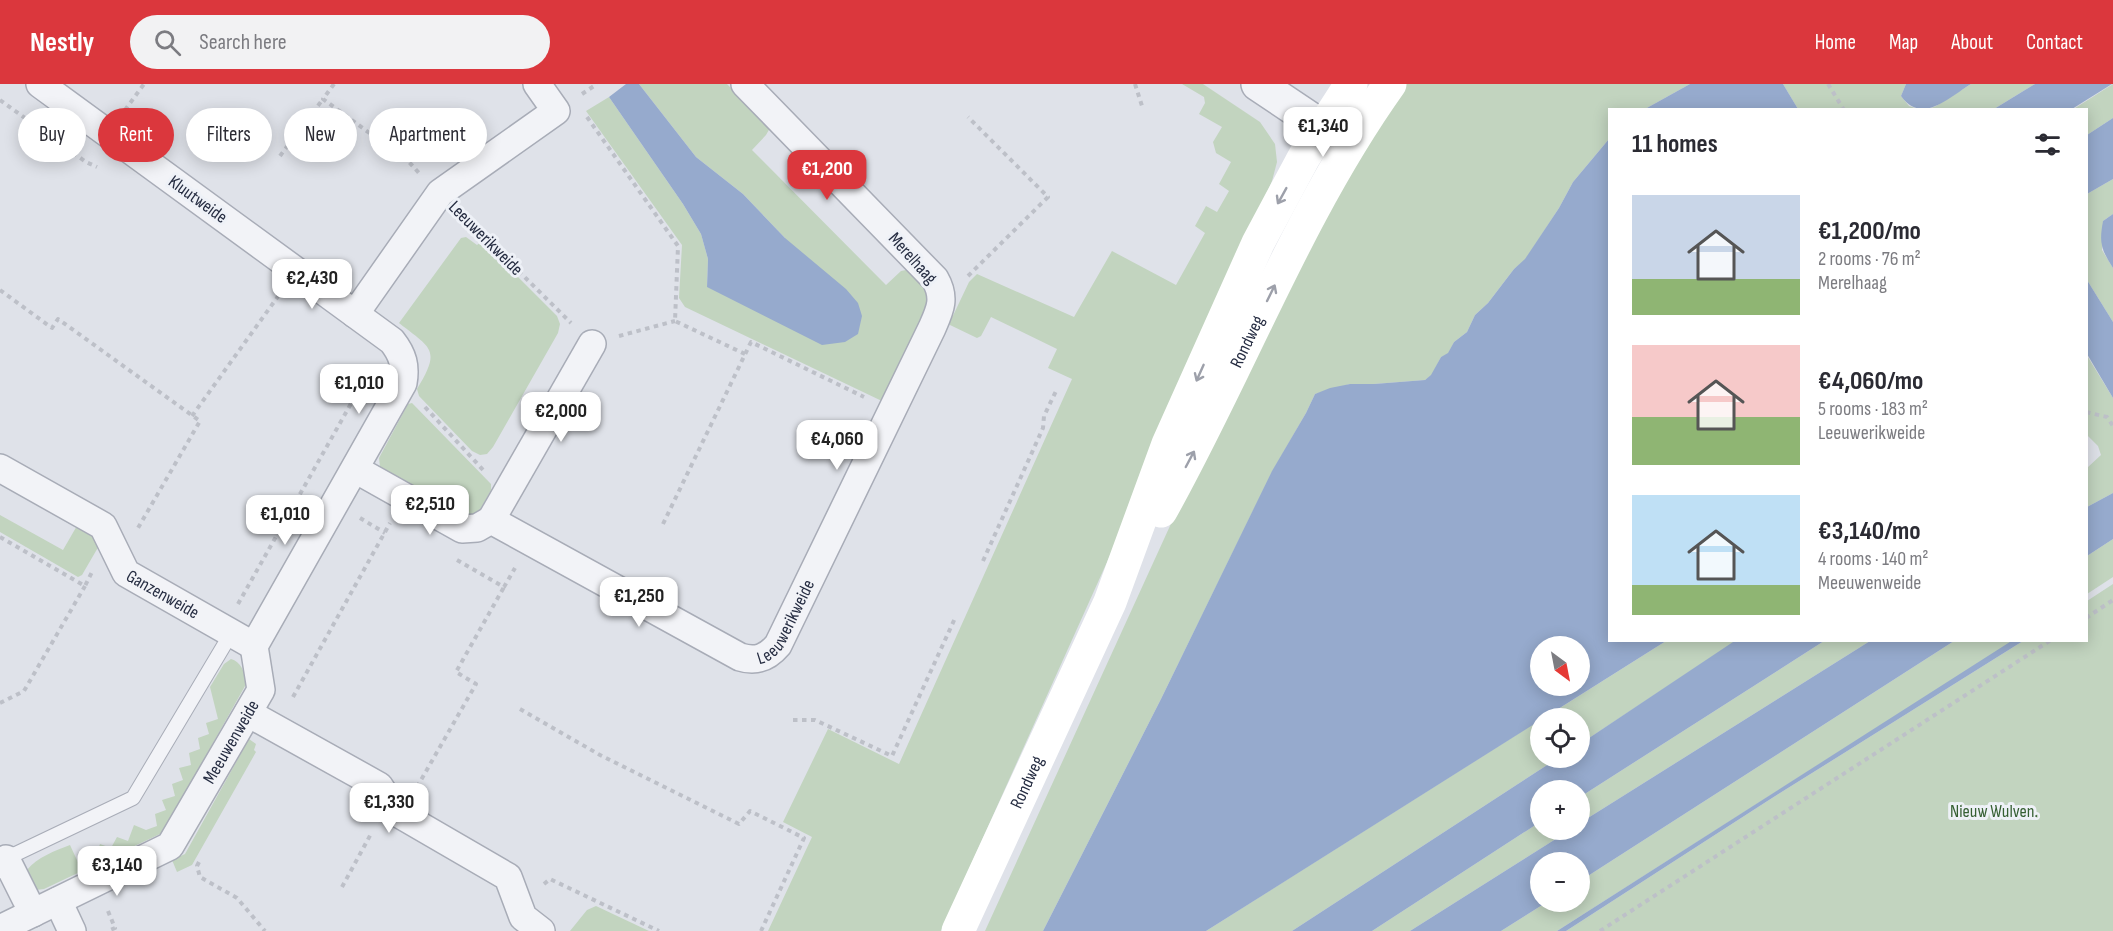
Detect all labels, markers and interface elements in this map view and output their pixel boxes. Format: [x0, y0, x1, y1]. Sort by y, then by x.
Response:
search box [130, 15, 550, 69]
text: Nestly [30, 26, 94, 59]
icon: search [151, 26, 184, 59]
text: Search here [199, 29, 287, 56]
text: Home [1815, 30, 1856, 55]
text: Map [1889, 30, 1918, 55]
text: About [1951, 30, 1993, 55]
text: Contact [2026, 30, 2083, 55]
pin: €1,340 [1274, 107, 1372, 158]
chip: Buy [18, 108, 86, 162]
chip: Rent [98, 108, 174, 162]
chip: Filters [186, 108, 272, 162]
chip: New [284, 108, 357, 162]
chip: Apartment [369, 108, 487, 162]
text: €1,340 [1297, 114, 1349, 138]
icon: filters [2031, 128, 2064, 161]
text: 11 homes [1632, 129, 1718, 160]
pin: €1,200 [778, 150, 876, 201]
text: €1,200 [801, 157, 853, 181]
street label: Kluutweide [164, 171, 231, 228]
one-way arrow [1276, 187, 1288, 204]
street label: Leeuwerikweide [444, 197, 527, 280]
text: €1,200/mo [1818, 216, 1921, 247]
icon: home [1680, 219, 1752, 291]
street label: Merelhaag [884, 228, 941, 288]
text: 2 rooms · 76 m² [1818, 247, 1921, 271]
pin: €2,430 [263, 259, 361, 310]
text: €2,430 [286, 266, 338, 290]
text: Merelhaag [1818, 271, 1887, 295]
one-way arrow [1266, 284, 1277, 302]
street label: Rondweg [1226, 312, 1269, 371]
pin: €1,010 [310, 364, 408, 415]
one-way arrow [1194, 364, 1205, 382]
text: €4,060/mo [1818, 366, 1923, 397]
icon: home [1680, 369, 1752, 441]
text: €1,010 [334, 371, 384, 395]
pin: €2,000 [512, 392, 610, 443]
text: 5 rooms · 183 m² [1818, 397, 1928, 421]
text: €2,000 [535, 399, 587, 423]
pin: €4,060 [788, 420, 886, 471]
text: Leeuwerikweide [1818, 421, 1925, 445]
text: €4,060 [810, 427, 864, 451]
one-way arrow [1184, 451, 1196, 468]
pin: €2,510 [381, 485, 479, 536]
text: €2,510 [405, 492, 455, 516]
pin: €1,010 [236, 495, 334, 546]
text: €1,010 [260, 502, 310, 526]
text: €3,140/mo [1818, 516, 1921, 547]
icon: home [1680, 519, 1752, 591]
text: 4 rooms · 140 m² [1818, 547, 1928, 571]
street label: Ganzenweide [123, 565, 203, 623]
text: Meeuwenweide [1818, 571, 1921, 595]
street label: Leeuwerikweide [754, 576, 819, 669]
pin: €1,250 [590, 577, 688, 628]
text: €1,250 [614, 584, 664, 608]
north arrow [1530, 636, 1590, 696]
map controls [1530, 636, 1590, 912]
street label: Meeuwenweide [199, 696, 264, 787]
button: locate [1530, 708, 1590, 768]
street label: Rondweg [1006, 753, 1048, 812]
button: + [1530, 780, 1590, 840]
pin: €1,330 [340, 783, 438, 834]
text: €1,330 [364, 790, 414, 814]
park label: Nieuw Wulven. [1950, 801, 2038, 822]
pin: €3,140 [68, 846, 166, 897]
button: − [1530, 852, 1590, 912]
text: €3,140 [92, 853, 142, 877]

